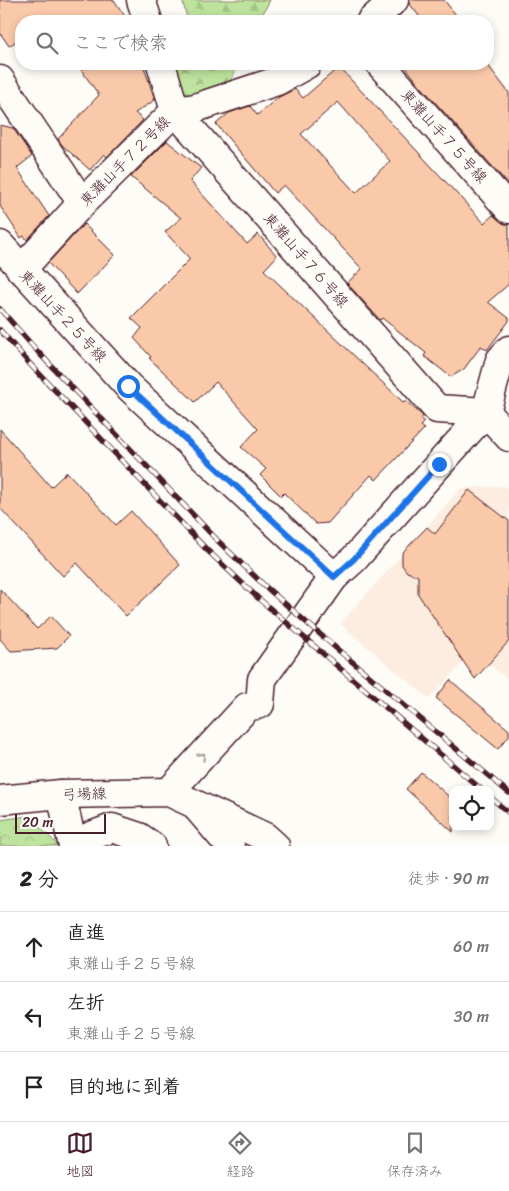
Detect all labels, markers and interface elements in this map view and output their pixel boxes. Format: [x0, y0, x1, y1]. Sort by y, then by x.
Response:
search box [15, 15, 494, 70]
text: ここで検索 [73, 26, 168, 59]
icon: search [33, 29, 61, 57]
street label: 東灘山手７５号線 [394, 83, 494, 189]
street label: 東灘山手７２号線 [73, 109, 177, 213]
street label: 東灘山手７６号線 [257, 206, 355, 314]
street label: 東灘山手２５号線 [13, 263, 113, 369]
route start [117, 375, 140, 398]
route end [428, 453, 451, 476]
one-way arrow [196, 753, 205, 762]
street label: 弓場線 [61, 780, 107, 808]
map controls [449, 786, 494, 831]
button: locate [449, 786, 494, 831]
text: 20 m [22, 810, 53, 835]
scale bar [15, 811, 106, 834]
text: 2 分 [20, 860, 59, 898]
text: 徒歩 · 90 m [408, 864, 489, 893]
text: 直進 [67, 916, 105, 949]
text: 60 m [453, 932, 489, 961]
icon: ahead [20, 933, 48, 961]
text: 東灘山手２５号線 [67, 949, 195, 978]
text: 左折 [67, 986, 105, 1019]
text: 30 m [454, 1002, 489, 1031]
icon: left [20, 1003, 48, 1031]
text: 東灘山手２５号線 [67, 1019, 195, 1048]
text: 目的地に到着 [67, 1070, 181, 1103]
icon: arrive [20, 1073, 48, 1101]
tab: 地図 [66, 1129, 94, 1184]
tab: 経路 [226, 1129, 254, 1184]
tab: 保存済み [387, 1129, 443, 1184]

